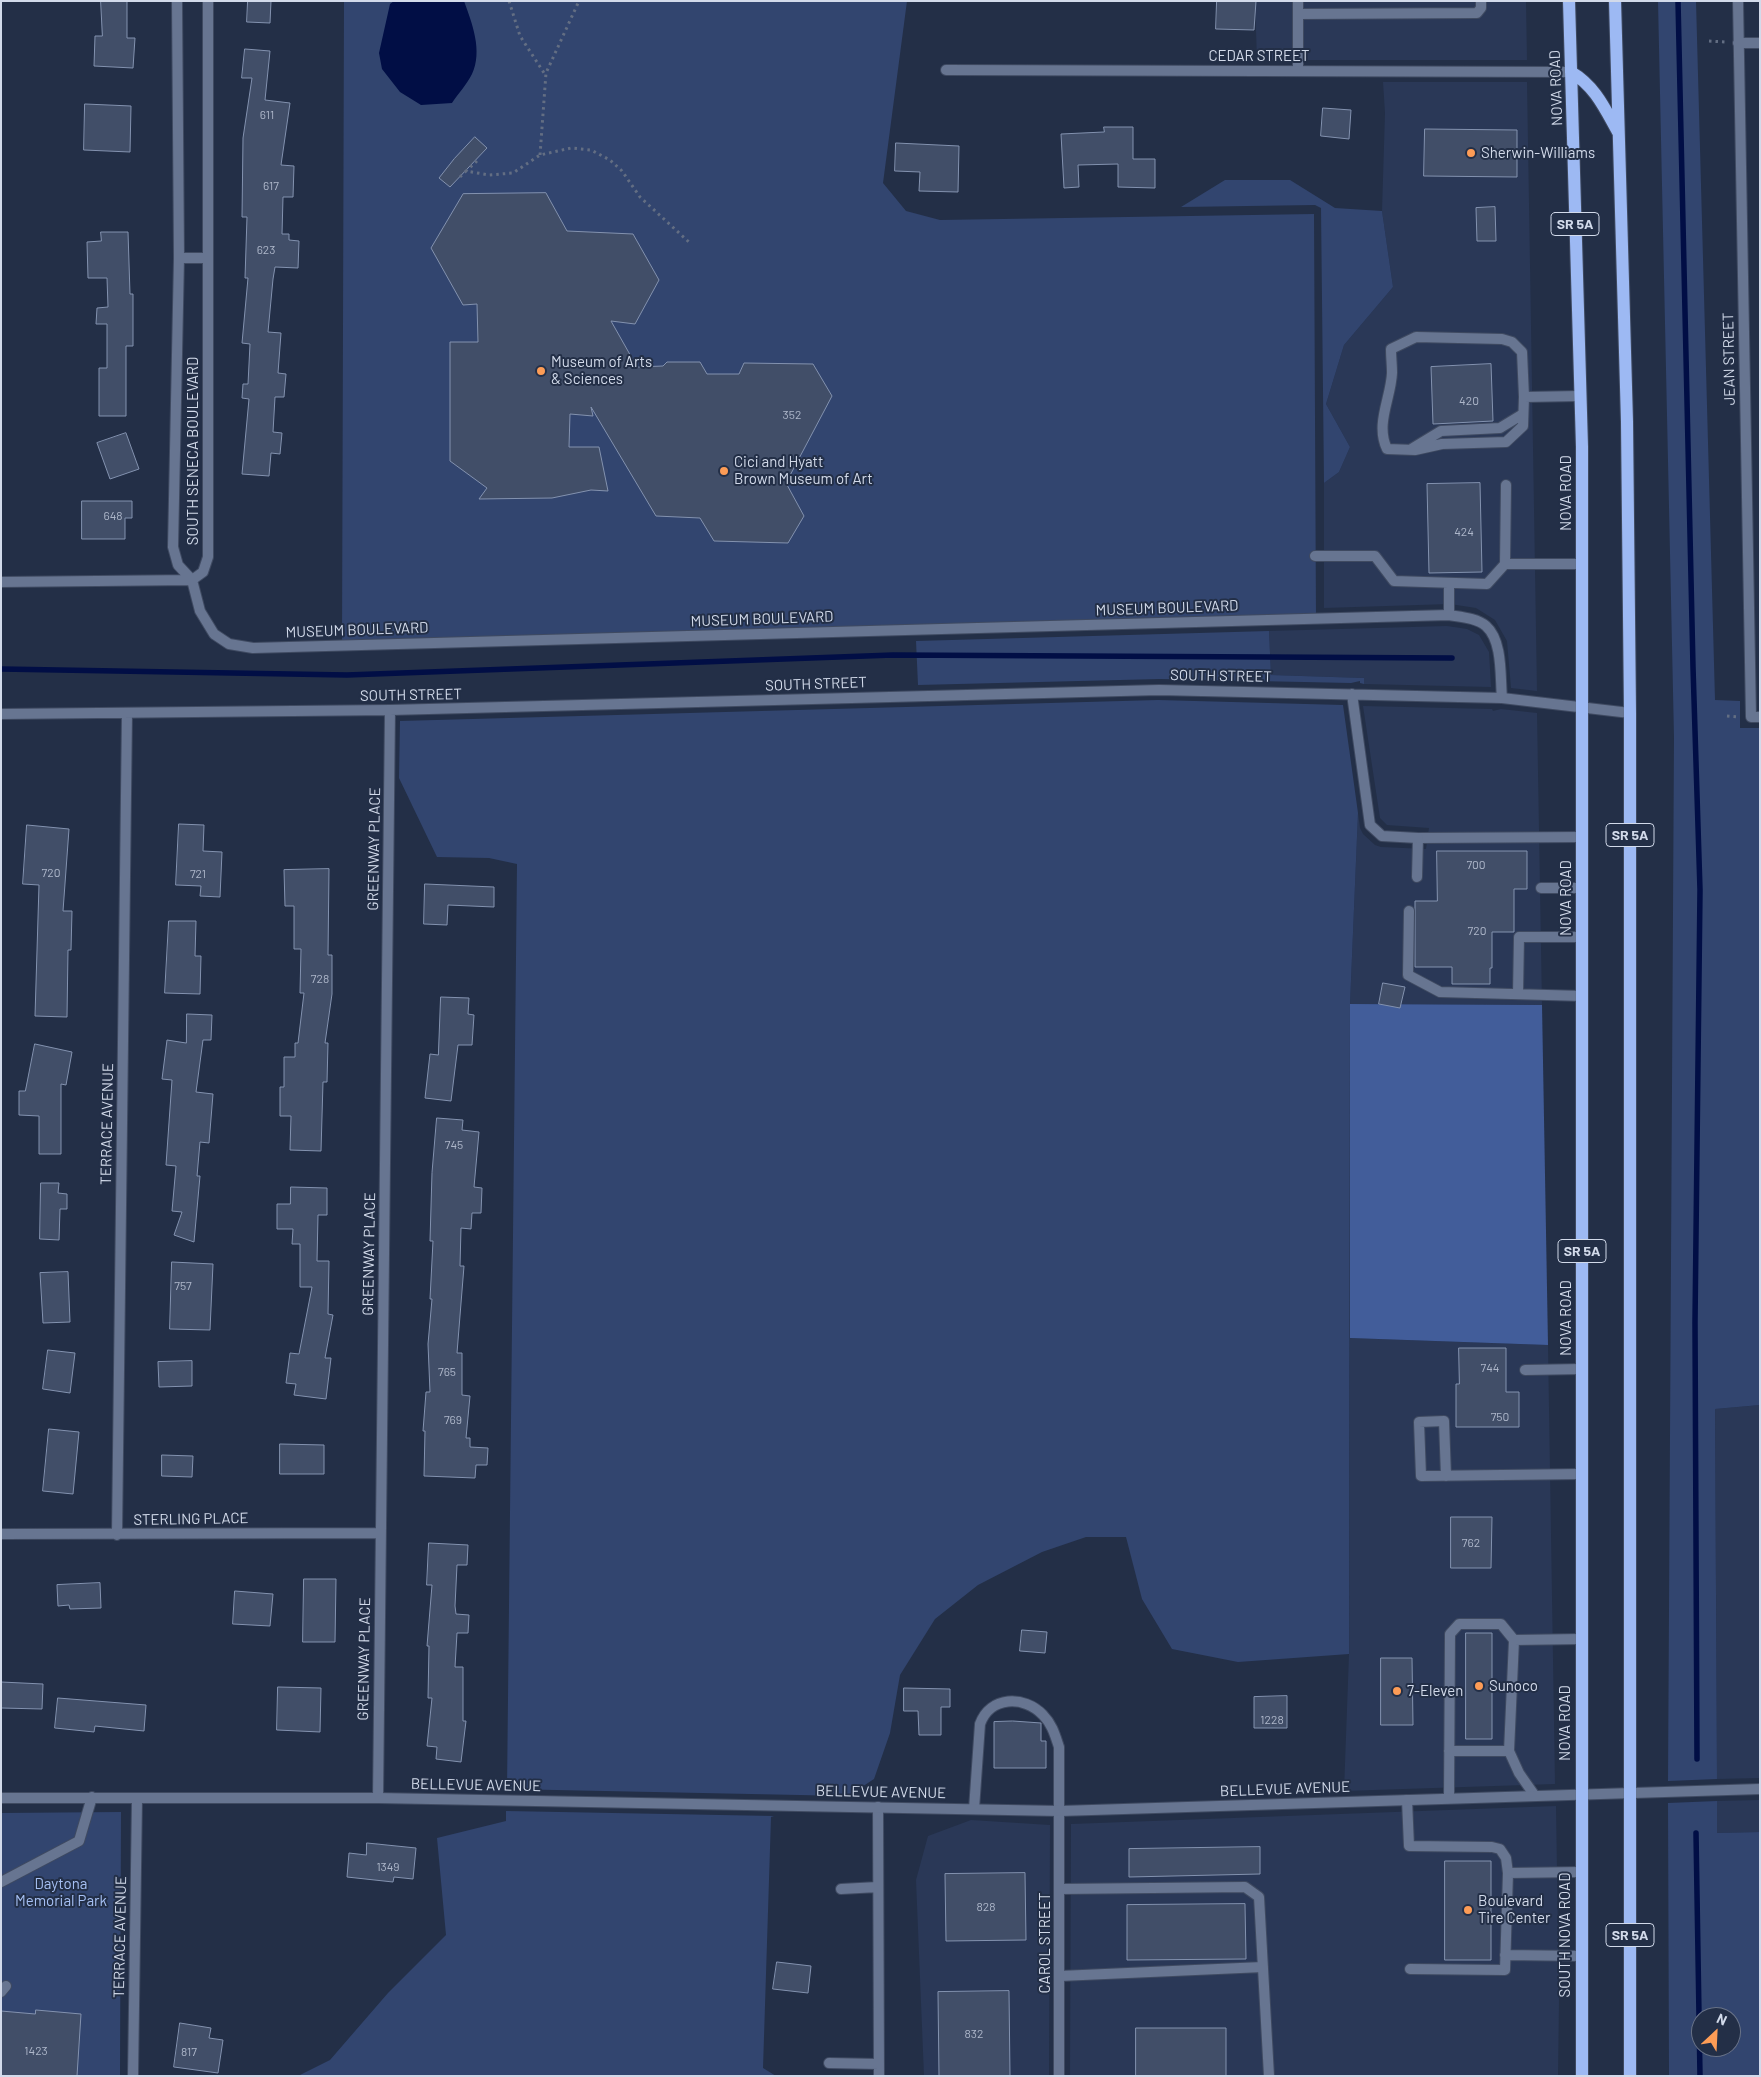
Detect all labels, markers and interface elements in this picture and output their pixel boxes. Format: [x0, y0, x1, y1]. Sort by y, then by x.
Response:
street label: CEDAR STREET [1208, 47, 1310, 65]
street label: NOVA ROAD [1546, 50, 1566, 126]
house number: 611 [260, 108, 274, 122]
place label: Sherwin-Williams [1481, 144, 1595, 162]
marker: Sherwin-Williams [1465, 147, 1477, 159]
house number: 617 [263, 179, 279, 193]
road number: SR 5A [1551, 212, 1599, 235]
house number: 623 [257, 243, 275, 257]
street label: JEAN STREET [1719, 312, 1739, 406]
place label: Museum of Arts & Sciences [551, 353, 652, 388]
street label: SOUTH SENECA BOULEVARD [184, 357, 202, 545]
marker: Museum of Arts & Sciences [535, 365, 547, 377]
house number: 420 [1459, 394, 1479, 408]
house number: 352 [783, 408, 801, 422]
place label: Cici and Hyatt Brown Museum of Art [734, 453, 873, 488]
street label: NOVA ROAD [1557, 455, 1575, 531]
marker: Cici and Hyatt Brown Museum of Art [718, 465, 730, 477]
house number: 648 [103, 509, 123, 523]
house number: 424 [1454, 525, 1474, 539]
street label: MUSEUM BOULEVARD [1095, 597, 1239, 619]
street label: MUSEUM BOULEVARD [690, 608, 834, 630]
street label: MUSEUM BOULEVARD [285, 619, 429, 641]
street label: SOUTH STREET [1170, 666, 1272, 686]
street label: SOUTH STREET [765, 673, 867, 695]
street label: SOUTH STREET [360, 685, 462, 705]
street label: GREENWAY PLACE [364, 787, 384, 911]
road number: SR 5A [1606, 824, 1654, 846]
house number: 700 [1466, 858, 1486, 872]
street label: NOVA ROAD [1557, 860, 1575, 936]
house number: 720 [42, 866, 60, 880]
house number: 721 [190, 867, 206, 881]
house number: 720 [1468, 924, 1486, 938]
house number: 728 [311, 972, 329, 986]
street label: TERRACE AVENUE [97, 1063, 117, 1185]
house number: 745 [445, 1138, 463, 1152]
street label: GREENWAY PLACE [359, 1192, 379, 1316]
road number: SR 5A [1558, 1240, 1606, 1262]
house number: 757 [174, 1279, 192, 1293]
street label: NOVA ROAD [1557, 1280, 1575, 1356]
house number: 744 [1481, 1361, 1499, 1375]
house number: 765 [438, 1365, 456, 1379]
house number: 750 [1491, 1410, 1509, 1424]
house number: 769 [444, 1413, 462, 1427]
street label: STERLING PLACE [133, 1509, 249, 1529]
house number: 762 [1462, 1536, 1480, 1550]
street label: GREENWAY PLACE [354, 1597, 374, 1721]
place label: Sunoco [1489, 1677, 1538, 1695]
marker: Sunoco [1473, 1680, 1485, 1692]
place label: 7-Eleven [1407, 1682, 1463, 1700]
marker: 7-Eleven [1391, 1685, 1403, 1697]
street label: NOVA ROAD [1556, 1685, 1574, 1761]
house number: 1228 [1260, 1713, 1284, 1727]
street label: BELLEVUE AVENUE [411, 1775, 541, 1795]
street label: BELLEVUE AVENUE [1219, 1778, 1351, 1800]
street label: BELLEVUE AVENUE [816, 1782, 946, 1802]
house number: 1349 [376, 1860, 400, 1874]
street label: SOUTH NOVA ROAD [1556, 1873, 1574, 1997]
park label: Daytona Memorial Park [15, 1875, 107, 1910]
street label: TERRACE AVENUE [110, 1876, 130, 1998]
street label: CAROL STREET [1036, 1892, 1054, 1994]
place label: Boulevard Tire Center [1478, 1892, 1550, 1927]
house number: 828 [977, 1900, 995, 1914]
marker: Boulevard Tire Center [1462, 1904, 1474, 1916]
road number: SR 5A [1606, 1924, 1654, 1946]
north arrow [1691, 2007, 1741, 2057]
text: N [1714, 2009, 1730, 2029]
house number: 832 [965, 2027, 983, 2041]
house number: 1423 [24, 2044, 48, 2058]
house number: 817 [181, 2045, 197, 2059]

